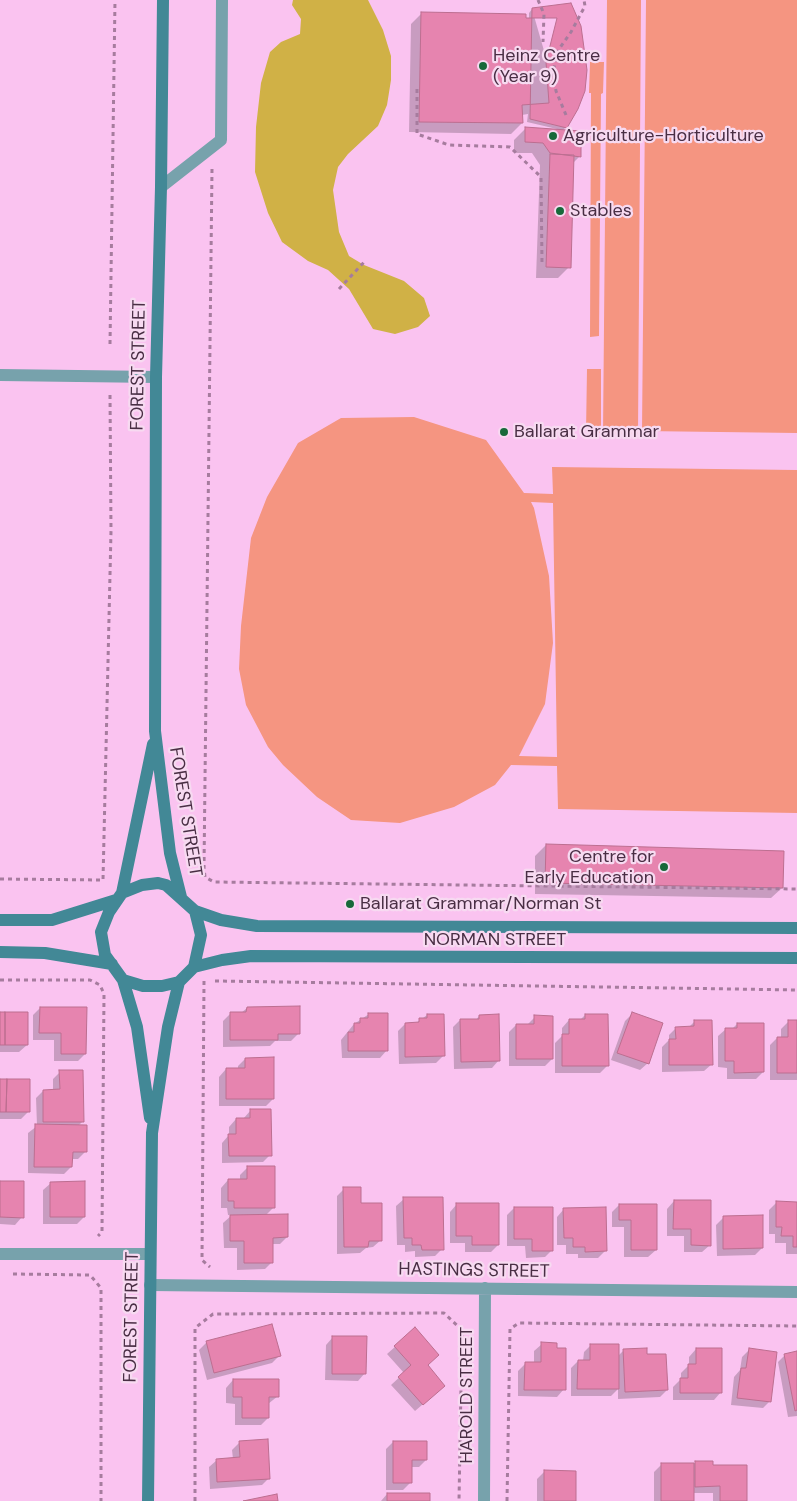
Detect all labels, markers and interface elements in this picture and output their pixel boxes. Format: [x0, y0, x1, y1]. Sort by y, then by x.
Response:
place label: Heinz Centre (Year 9) [493, 45, 600, 88]
marker: Heinz Centre (Year 9) [477, 60, 489, 72]
place label: Agriculture-Horticulture [563, 125, 764, 147]
marker: Agriculture-Horticulture [547, 130, 559, 142]
place label: Stables [570, 200, 632, 222]
marker: Stables [554, 205, 566, 217]
street label: FOREST STREET [127, 299, 151, 431]
place label: Ballarat Grammar [514, 421, 659, 443]
marker: Ballarat Grammar [498, 426, 510, 438]
street label: FOREST STREET [164, 746, 206, 878]
place label: Centre for Early Education [525, 846, 654, 889]
marker: Centre for Early Education [658, 861, 670, 873]
place label: Ballarat Grammar/Norman St [360, 893, 601, 915]
marker: Ballarat Grammar/Norman St [344, 898, 356, 910]
street label: NORMAN STREET [424, 929, 566, 951]
street label: FOREST STREET [120, 1251, 144, 1383]
street label: HASTINGS STREET [398, 1259, 550, 1283]
street label: HAROLD STREET [456, 1327, 478, 1463]

